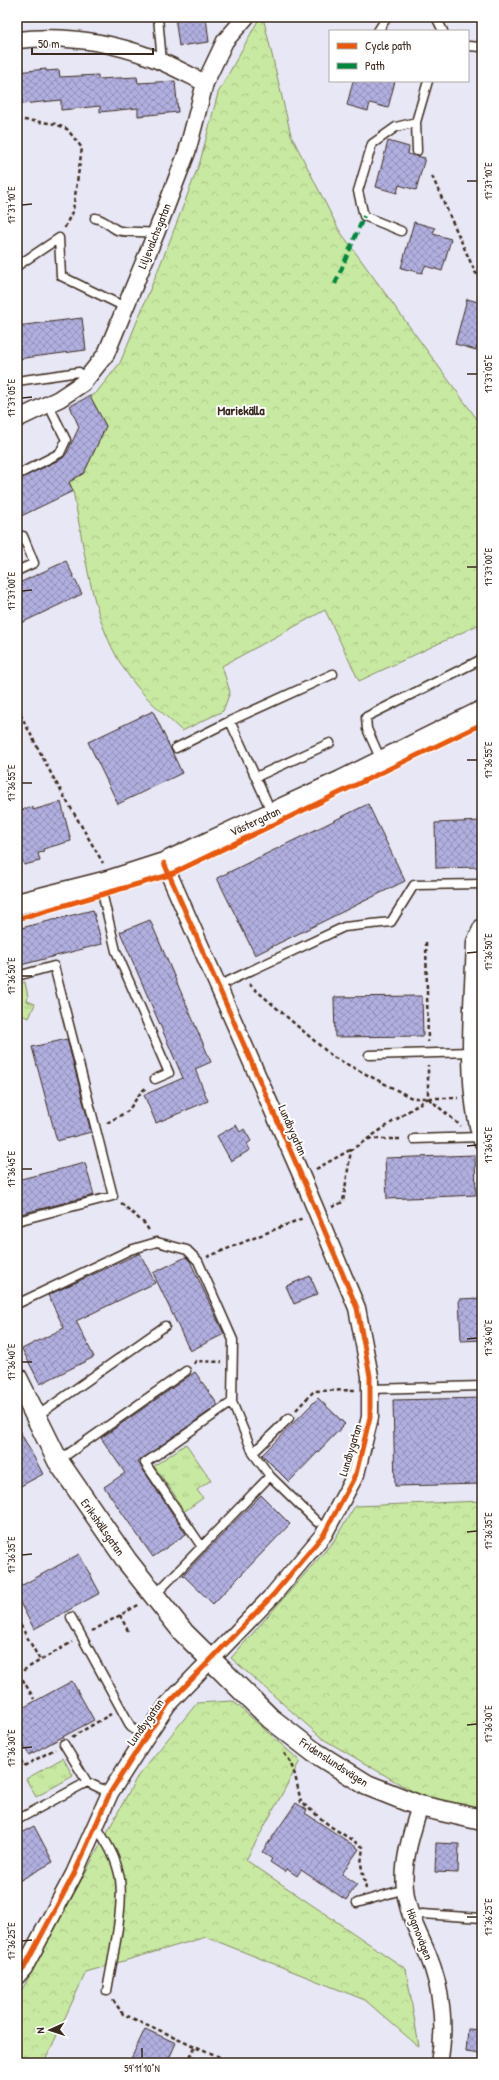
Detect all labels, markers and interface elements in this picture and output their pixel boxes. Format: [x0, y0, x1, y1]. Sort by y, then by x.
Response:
scale bar [32, 30, 153, 56]
legend [329, 30, 469, 82]
text: 50 m [38, 35, 59, 52]
text: Cycle path [365, 37, 411, 54]
text: Path [365, 57, 385, 74]
text: 17°37'10"E [482, 162, 495, 200]
text: 17°37'10"E [5, 186, 18, 224]
street label: Liljevalchsgatan [133, 201, 175, 271]
text: 17°37'05"E [482, 354, 495, 393]
text: 17°37'05"E [5, 378, 18, 417]
district label: Mariekälla [217, 401, 265, 419]
text: 17°37'00"E [482, 547, 495, 586]
text: 17°37'00"E [5, 571, 18, 610]
text: 17°36'55"E [482, 741, 495, 778]
text: 17°36'55"E [5, 764, 18, 801]
street label: Västergatan [227, 802, 283, 840]
text: 17°36'50"E [482, 933, 495, 971]
text: 17°36'50"E [5, 957, 18, 995]
street label: Lundbygatan [274, 1102, 312, 1158]
text: 17°36'45"E [482, 1126, 495, 1163]
text: 17°36'45"E [5, 1150, 18, 1187]
text: 17°36'40"E [482, 1319, 495, 1356]
text: 17°36'40"E [5, 1343, 18, 1380]
street label: Lundbygatan [334, 1422, 366, 1478]
street label: Erikshällsgatan [77, 1495, 129, 1559]
text: 17°36'35"E [482, 1512, 495, 1550]
text: 17°36'35"E [5, 1536, 18, 1574]
street label: Lundbygatan [123, 1695, 167, 1749]
text: 17°36'30"E [482, 1705, 495, 1743]
text: 17°36'30"E [5, 1729, 18, 1767]
street label: Fridenslundsvägen [295, 1733, 372, 1791]
text: 17°36'25"E [482, 1898, 495, 1936]
street label: Högmovägen [402, 1906, 438, 1962]
text: 17°36'25"E [5, 1922, 18, 1960]
north arrow [30, 2010, 70, 2050]
text: N [33, 2027, 47, 2034]
text: 59°11'10"N [124, 2062, 160, 2075]

